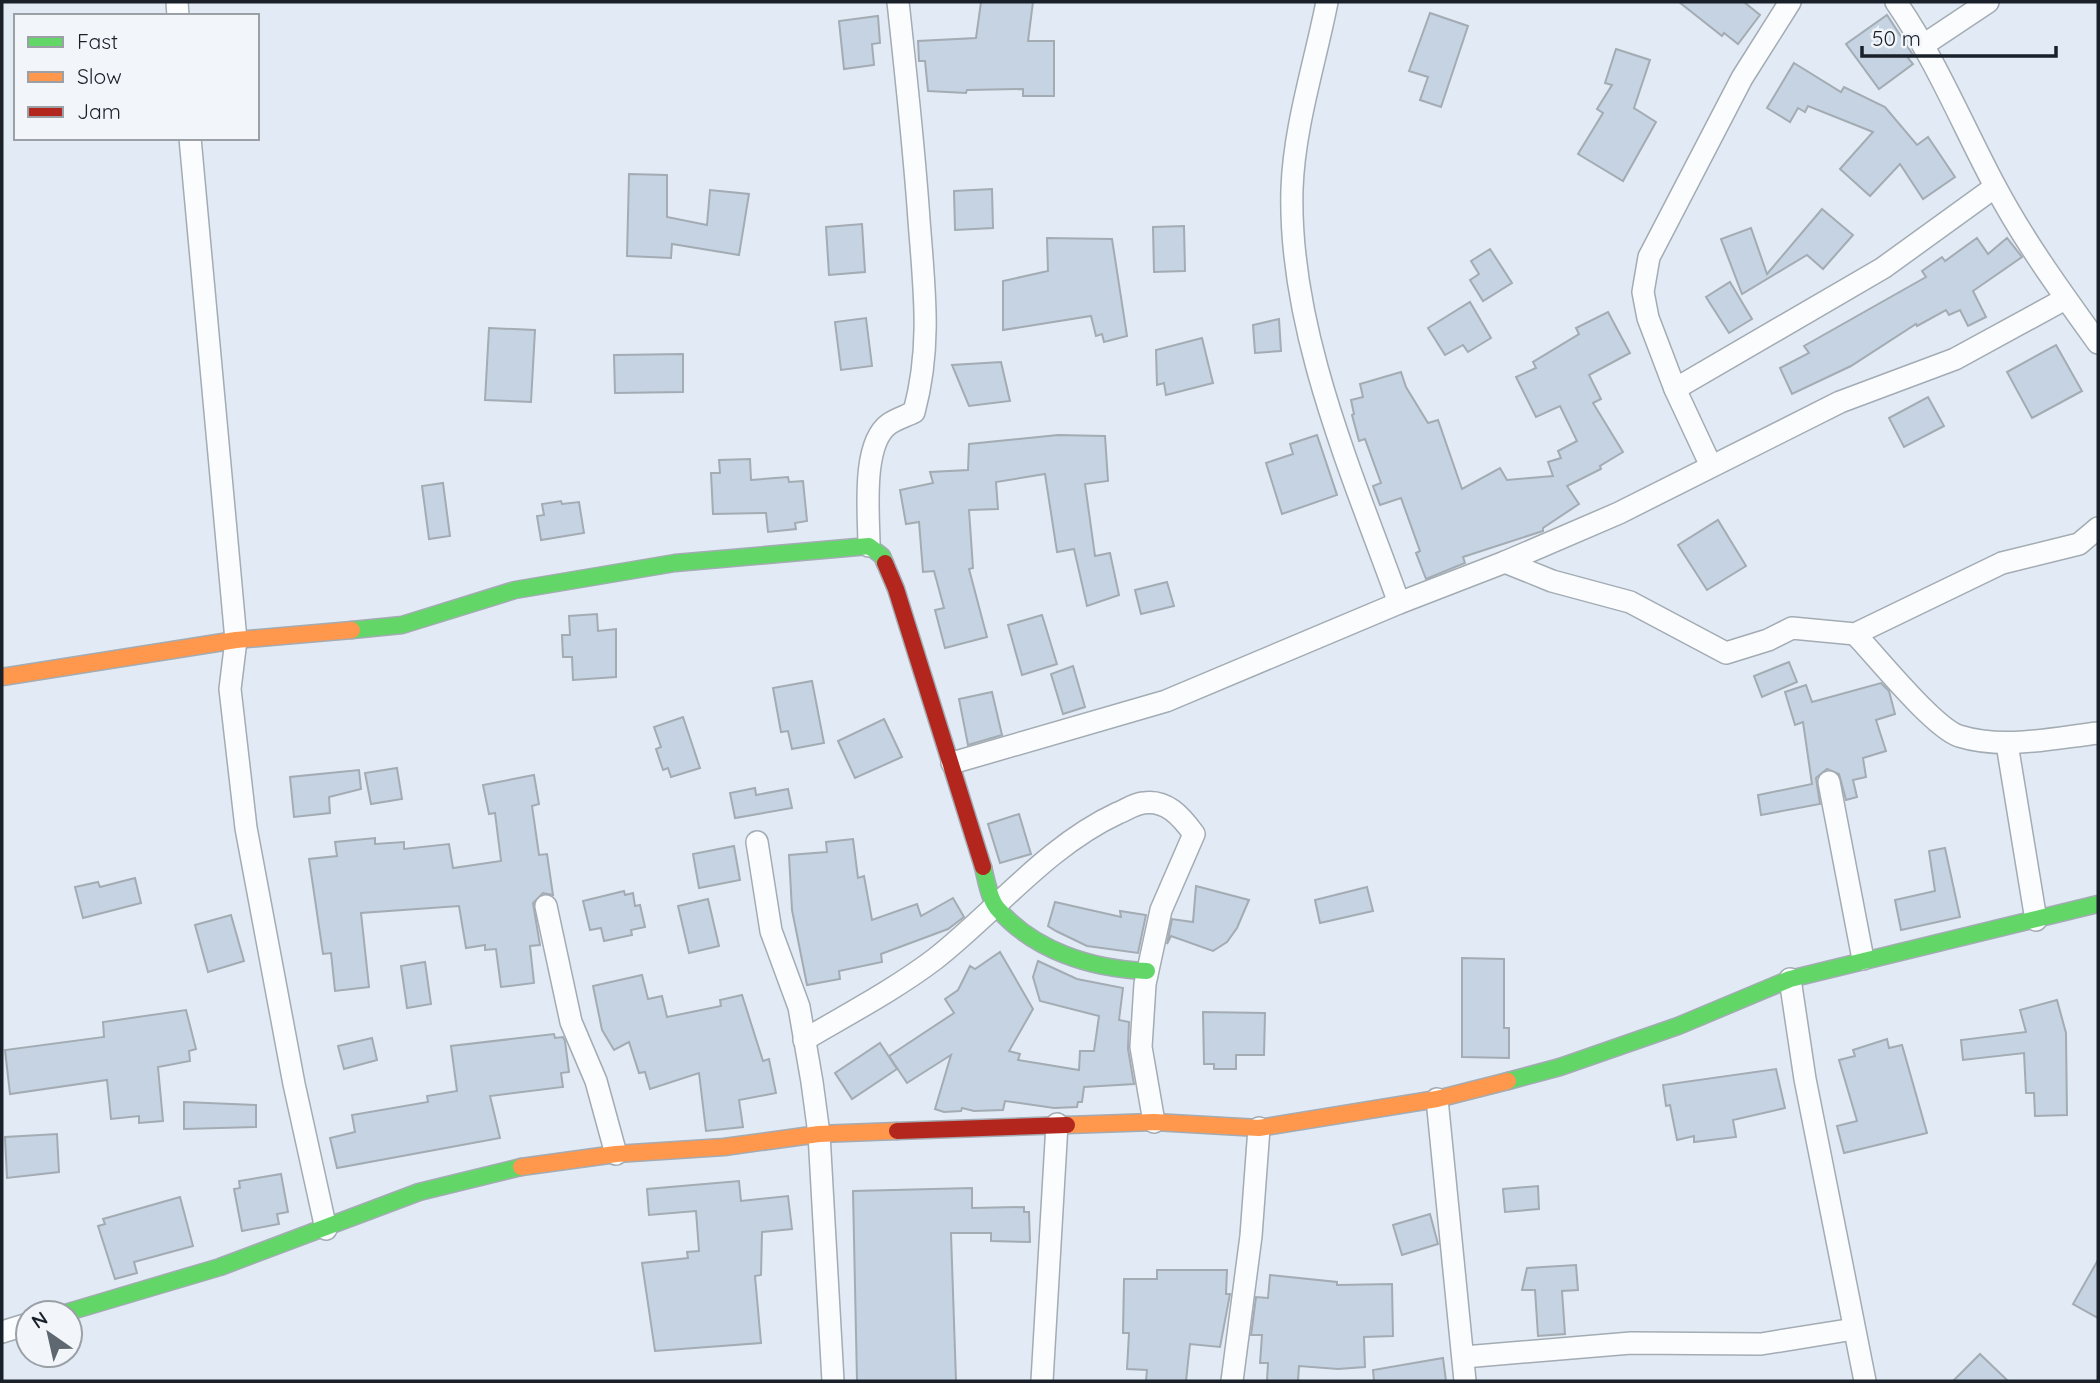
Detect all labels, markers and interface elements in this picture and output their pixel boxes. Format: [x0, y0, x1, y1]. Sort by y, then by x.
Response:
legend [14, 14, 259, 140]
scale bar [1862, 14, 2056, 58]
text: 50 m [1872, 25, 1921, 51]
text: Fast [77, 28, 118, 54]
text: Slow [77, 63, 122, 89]
text: Jam [77, 98, 121, 124]
north arrow [14, 1299, 84, 1369]
text: N [27, 1306, 52, 1334]

